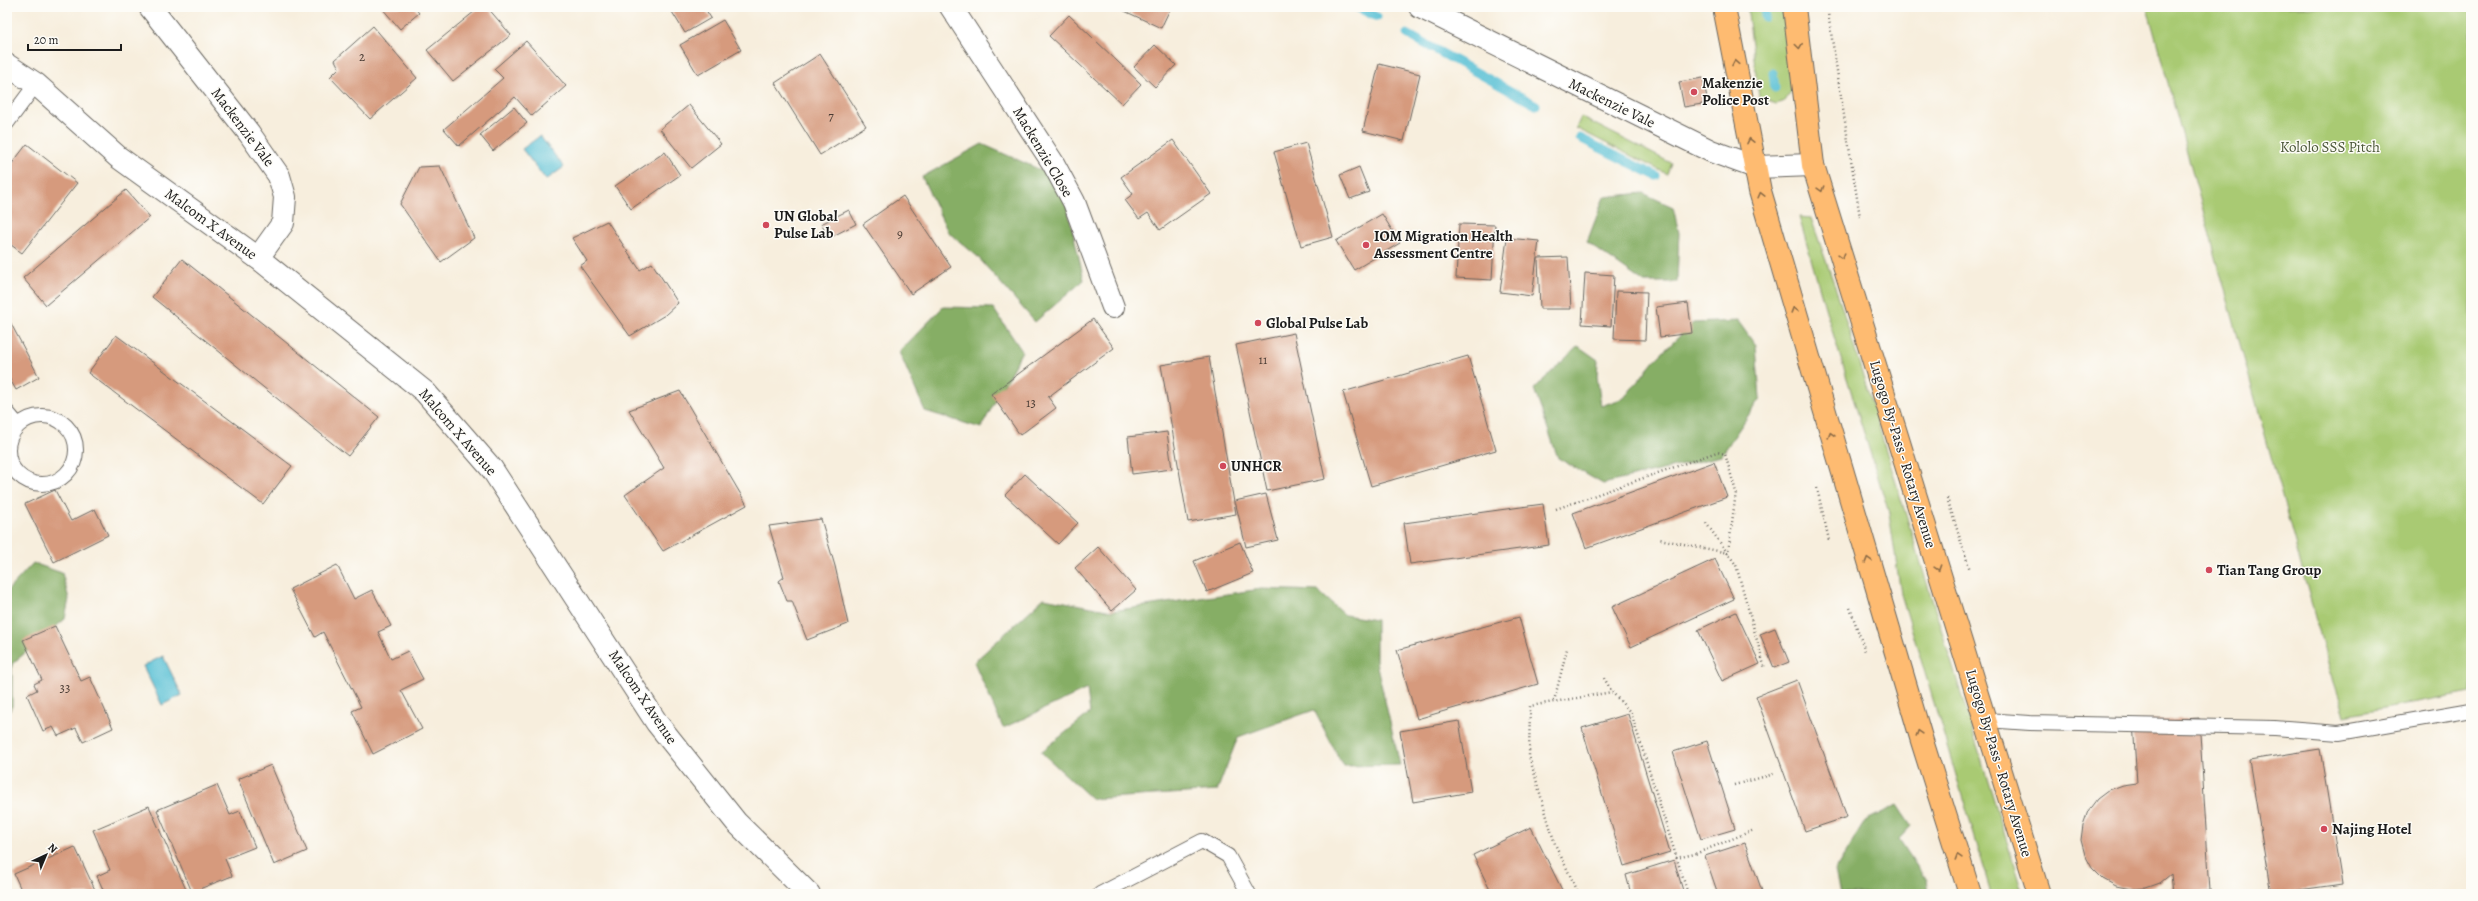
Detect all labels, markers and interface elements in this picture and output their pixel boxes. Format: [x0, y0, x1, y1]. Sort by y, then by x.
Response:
scale bar [28, 26, 121, 52]
text: 20 m [34, 32, 58, 48]
one-way arrow [1794, 43, 1803, 49]
house number: 2 [359, 48, 365, 65]
one-way arrow [1731, 60, 1740, 66]
street label: Mackenzie Vale [1565, 73, 1659, 133]
place label: Makenzie Police Post [1702, 73, 1769, 110]
street label: Mackenzie Vale [207, 83, 279, 171]
marker: Makenzie Police Post [1689, 87, 1699, 97]
street label: Mackenzie Close [1008, 103, 1078, 201]
house number: 7 [828, 107, 834, 124]
park label: Kololo SSS Pitch [2280, 137, 2380, 157]
one-way arrow [1746, 138, 1754, 144]
street label: Malcom X Avenue [161, 184, 261, 265]
one-way arrow [1816, 185, 1825, 192]
one-way arrow [1757, 192, 1766, 199]
place label: UN Global Pulse Lab [774, 206, 838, 243]
marker: UN Global Pulse Lab [761, 220, 771, 230]
house number: 9 [897, 225, 903, 242]
place label: IOM Migration Health Assessment Centre [1373, 226, 1513, 263]
marker: IOM Migration Health Assessment Centre [1361, 240, 1371, 250]
one-way arrow [1837, 253, 1845, 260]
one-way arrow [1790, 307, 1799, 314]
place label: Global Pulse Lab [1266, 313, 1368, 333]
marker: Global Pulse Lab [1253, 318, 1263, 328]
house number: 11 [1259, 351, 1268, 368]
street label: Lugogo By-Pass - Rotary Avenue [1865, 358, 1941, 551]
street label: Malcom X Avenue [414, 384, 502, 480]
house number: 13 [1026, 394, 1036, 411]
one-way arrow [1827, 432, 1836, 439]
place label: UNHCR [1231, 456, 1282, 476]
marker: UNHCR [1218, 461, 1228, 471]
one-way arrow [1864, 556, 1873, 563]
place label: Tian Tang Group [2217, 560, 2321, 580]
one-way arrow [1934, 564, 1942, 571]
marker: Tian Tang Group [2204, 565, 2214, 575]
street label: Malcom X Avenue [604, 646, 682, 748]
street label: Lugogo By-Pass - Rotary Avenue [1961, 667, 2037, 860]
house number: 33 [60, 679, 70, 696]
one-way arrow [1915, 729, 1924, 736]
place label: Najing Hotel [2332, 819, 2412, 839]
marker: Najing Hotel [2319, 824, 2329, 834]
north arrow [26, 835, 66, 875]
text: N [45, 840, 61, 856]
one-way arrow [1954, 853, 1963, 860]

